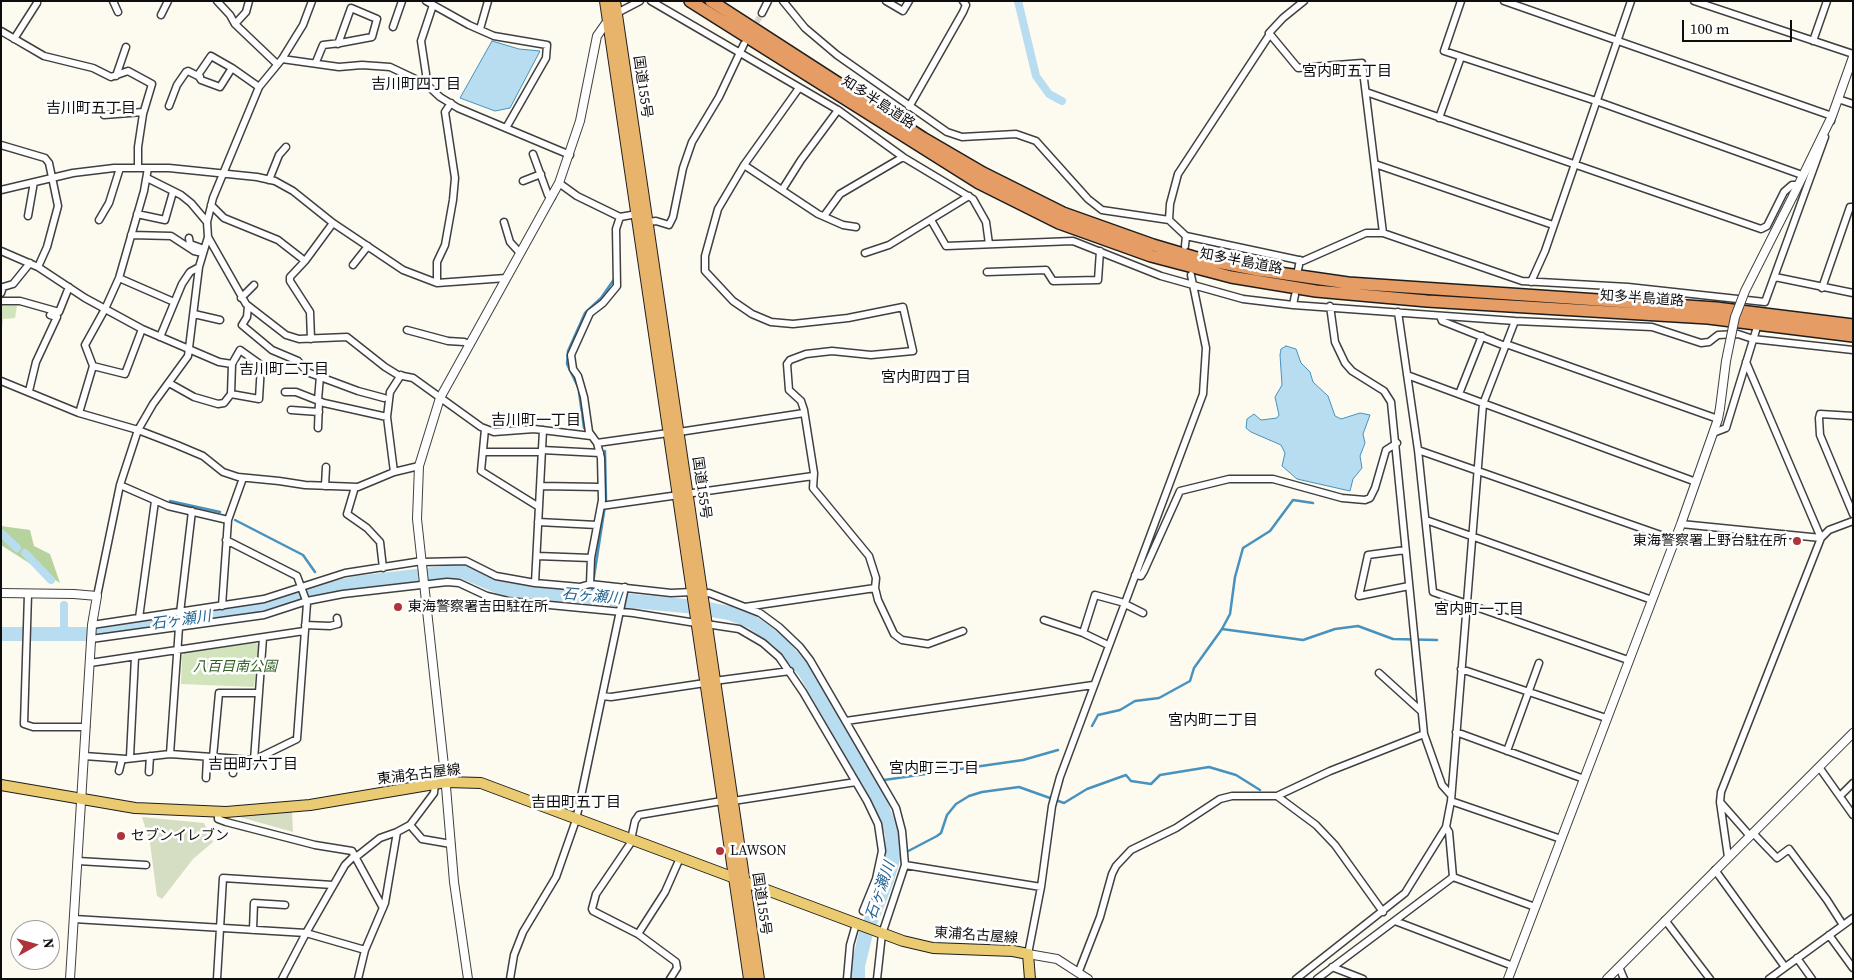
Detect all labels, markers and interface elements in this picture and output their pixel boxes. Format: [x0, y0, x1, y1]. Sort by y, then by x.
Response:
scale bar [1684, 10, 1794, 42]
text: 100 m [1690, 18, 1730, 39]
street label: 国道155号 [629, 55, 655, 119]
district label: 宮内町五丁目 [1302, 63, 1392, 81]
street label: 知多半島道路 [838, 73, 918, 133]
district label: 吉川町四丁目 [371, 76, 461, 94]
district label: 吉川町五丁目 [46, 100, 136, 118]
street label: 知多半島道路 [1198, 246, 1284, 278]
street label: 知多半島道路 [1600, 288, 1684, 310]
district label: 吉川町二丁目 [239, 361, 329, 379]
district label: 宮内町四丁目 [881, 369, 971, 387]
district label: 吉川町一丁目 [491, 412, 581, 430]
street label: 国道155号 [688, 456, 714, 520]
place label: 東海警察署上野台駐在所 [1633, 533, 1787, 549]
marker: 東海警察署上野台駐在所 [1791, 535, 1803, 547]
water label: 石ヶ瀬川 [561, 585, 623, 609]
place label: 東海警察署吉田駐在所 [408, 599, 548, 615]
marker: 東海警察署吉田駐在所 [392, 601, 404, 613]
district label: 宮内町一丁目 [1434, 601, 1524, 619]
water label: 石ヶ瀬川 [150, 608, 212, 634]
park label: 八百目南公園 [193, 659, 277, 675]
district label: 宮内町二丁目 [1168, 712, 1258, 730]
district label: 吉田町六丁目 [208, 756, 298, 774]
district label: 宮内町三丁目 [889, 760, 979, 778]
street label: 東浦名古屋線 [376, 762, 462, 788]
district label: 吉田町五丁目 [531, 794, 621, 812]
place label: セブンイレブン [131, 828, 229, 844]
marker: セブンイレブン [115, 830, 127, 842]
place label: LAWSON [730, 843, 787, 859]
marker: LAWSON [714, 845, 726, 857]
water label: 石ヶ瀬川 [863, 860, 899, 922]
street label: 国道155号 [748, 872, 774, 936]
north arrow [10, 920, 60, 970]
street label: 東浦名古屋線 [934, 925, 1018, 947]
text: N [38, 937, 59, 950]

